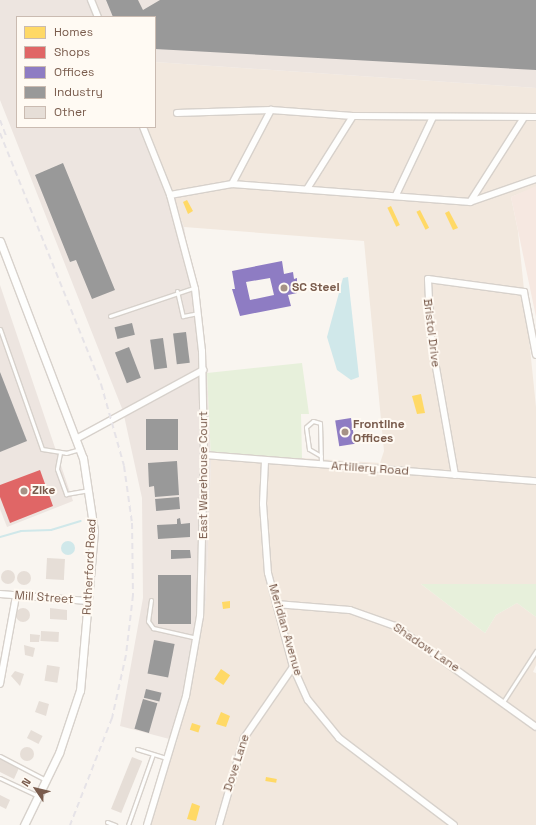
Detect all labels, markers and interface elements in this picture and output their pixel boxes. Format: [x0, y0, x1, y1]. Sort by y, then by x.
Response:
legend [16, 16, 156, 128]
text: Homes [54, 24, 93, 40]
text: Shops [54, 44, 90, 60]
text: Offices [54, 64, 94, 80]
text: Industry [54, 84, 103, 100]
text: Other [54, 104, 87, 120]
place label: SC Steel [292, 281, 340, 295]
marker: SC Steel [279, 283, 289, 293]
street label: Bristol Drive [420, 298, 442, 368]
street label: East Warehouse Court [197, 411, 211, 539]
place label: Frontline Offices [353, 418, 405, 446]
marker: Frontline Offices [340, 427, 350, 437]
street label: Artillery Road [331, 459, 409, 479]
place label: Zike [32, 484, 55, 498]
marker: Zike [19, 486, 29, 496]
street label: Rutherford Road [80, 518, 100, 616]
street label: Meridian Avenue [265, 582, 305, 678]
street label: Mill Street [14, 589, 74, 607]
street label: Shadow Lane [390, 620, 462, 676]
street label: Dove Lane [221, 733, 253, 793]
north arrow [16, 769, 56, 809]
text: N [18, 775, 34, 789]

